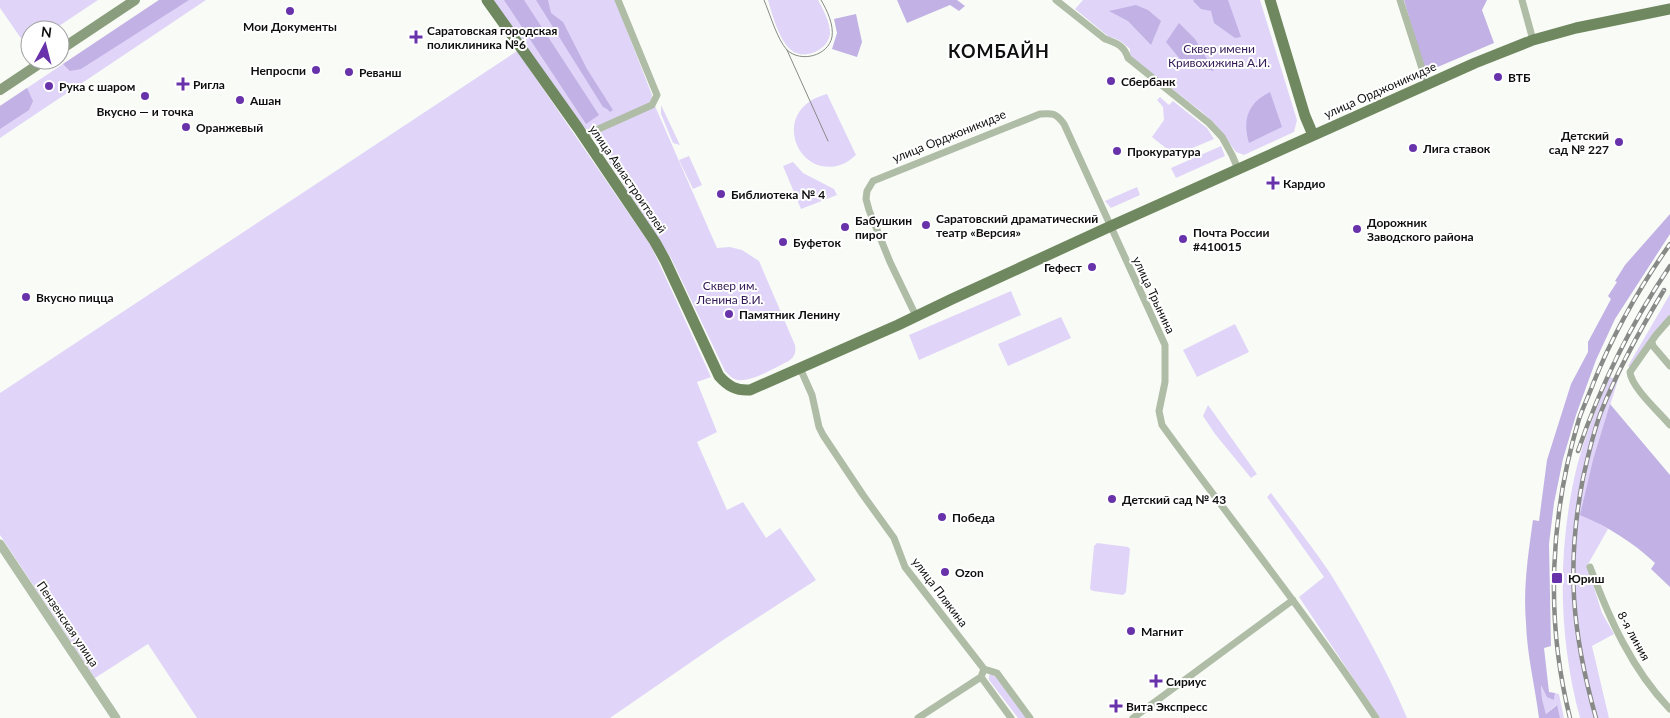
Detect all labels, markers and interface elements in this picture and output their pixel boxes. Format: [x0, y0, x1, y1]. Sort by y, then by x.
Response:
marker: Мои Документы [284, 5, 296, 17]
place label: Мои Документы [243, 19, 337, 34]
north arrow [20, 20, 70, 70]
text: N [40, 23, 53, 41]
place label: Саратовская городская поликлиника №6 [427, 23, 557, 52]
marker: Саратовская городская поликлиника №6 [409, 30, 423, 44]
district label: КОМБАЙН [948, 40, 1050, 62]
park label: Сквер имени Кривохижина А.И. [1168, 41, 1270, 70]
street label: улица Орджоникидзе [1322, 59, 1438, 121]
place label: Непроспи [250, 63, 306, 78]
marker: Непроспи [310, 64, 322, 76]
place label: Реванш [359, 65, 402, 80]
marker: Реванш [343, 66, 355, 78]
place label: ВТБ [1508, 70, 1531, 85]
marker: ВТБ [1492, 71, 1504, 83]
place label: Сбербанк [1121, 74, 1176, 89]
marker: Сбербанк [1105, 75, 1117, 87]
place label: Ригла [193, 77, 225, 92]
marker: Ригла [177, 78, 189, 90]
place label: Рука с шаром [59, 79, 135, 94]
marker: Рука с шаром [43, 80, 55, 92]
marker: Вкусно — и точка [139, 90, 151, 102]
place label: Ашан [249, 93, 281, 108]
marker: Ашан [234, 94, 246, 106]
place label: Вкусно — и точка [96, 104, 194, 119]
street label: улица Орджоникидзе [890, 106, 1008, 166]
place label: Оранжевый [196, 120, 263, 135]
marker: Оранжевый [180, 121, 192, 133]
street label: улица Авиастроителей [586, 122, 670, 236]
place label: Детский сад № 227 [1549, 128, 1609, 157]
marker: Детский сад № 227 [1613, 136, 1625, 148]
place label: Лига ставок [1422, 141, 1491, 156]
marker: Лига ставок [1407, 142, 1419, 154]
place label: Прокуратура [1127, 144, 1201, 159]
marker: Прокуратура [1111, 145, 1123, 157]
place label: Кардио [1283, 176, 1326, 191]
marker: Кардио [1267, 177, 1279, 189]
place label: Библиотека № 4 [731, 187, 825, 202]
marker: Библиотека № 4 [715, 188, 727, 200]
place label: Саратовский драматический театр «Версия» [936, 211, 1098, 240]
place label: Бабушкин пирог [855, 213, 912, 242]
place label: Дорожник Заводского района [1367, 215, 1474, 244]
marker: Саратовский драматический театр «Версия» [920, 219, 932, 231]
marker: Бабушкин пирог [839, 221, 851, 233]
marker: Дорожник Заводского района [1351, 223, 1363, 235]
place label: Почта России #410015 [1193, 225, 1270, 254]
marker: Почта России #410015 [1177, 233, 1189, 245]
place label: Буфеток [793, 235, 841, 250]
marker: Буфеток [777, 236, 789, 248]
street label: улица Трынина [1130, 254, 1178, 336]
place label: Гефест [1044, 260, 1083, 275]
marker: Гефест [1086, 261, 1098, 273]
park label: Сквер им. Ленина В.И. [696, 278, 764, 307]
place label: Вкусно пицца [36, 290, 114, 305]
marker: Вкусно пицца [20, 291, 32, 303]
place label: Памятник Ленину [739, 307, 841, 322]
marker: Памятник Ленину [723, 308, 735, 320]
place label: Детский сад № 43 [1122, 492, 1226, 507]
marker: Детский сад № 43 [1106, 493, 1118, 505]
place label: Победа [952, 510, 995, 525]
marker: Победа [936, 511, 948, 523]
street label: улица Плякина [909, 554, 971, 630]
place label: Ozon [955, 565, 984, 580]
marker: Ozon [939, 566, 951, 578]
marker: Юриш [1550, 571, 1564, 585]
place label: Юриш [1568, 571, 1605, 586]
street label: Пензенская улица [34, 578, 102, 670]
street label: 8-я линия [1614, 609, 1654, 663]
place label: Магнит [1141, 624, 1184, 639]
marker: Магнит [1125, 625, 1137, 637]
place label: Сириус [1166, 674, 1207, 689]
marker: Сириус [1150, 675, 1162, 687]
place label: Вита Экспресс [1126, 699, 1208, 714]
marker: Вита Экспресс [1110, 700, 1122, 712]

